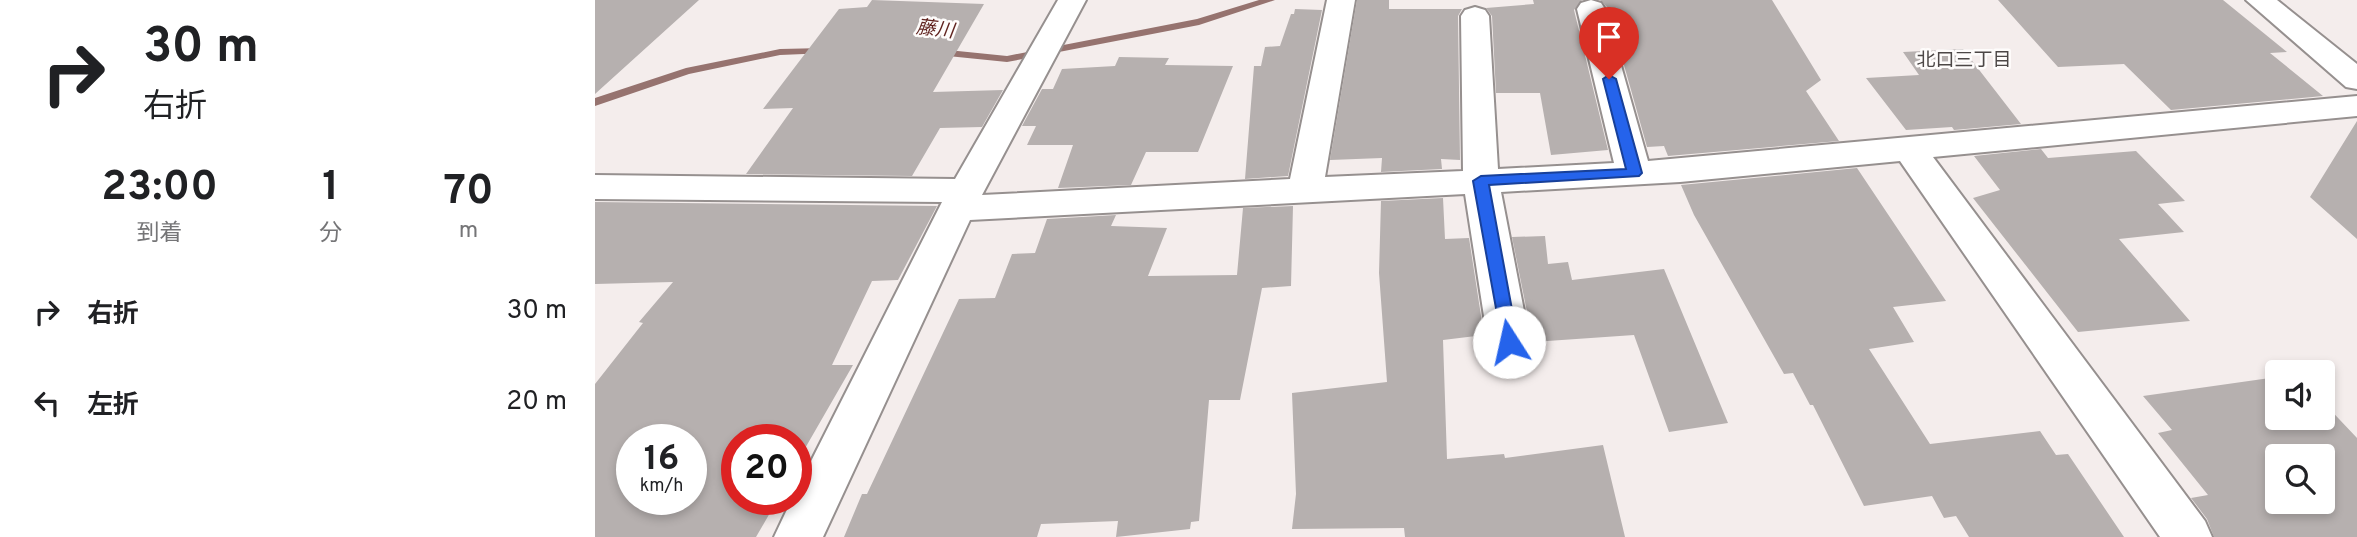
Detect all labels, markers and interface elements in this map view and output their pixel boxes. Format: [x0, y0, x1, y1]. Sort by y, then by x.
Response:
pin [1579, 7, 1639, 79]
water label: 藤川 [915, 16, 957, 44]
text: 30 m [143, 18, 259, 80]
icon: arrive [1590, 18, 1628, 56]
icon: right [28, 28, 119, 119]
district label: 北口三丁目 [1916, 49, 2012, 73]
text: 右折 [143, 88, 207, 128]
text: 23:00 [101, 162, 218, 215]
text: 1 [322, 162, 339, 215]
text: 70 [443, 166, 494, 219]
text: m [459, 217, 478, 246]
text: 到着 [137, 220, 183, 249]
text: 分 [319, 220, 342, 249]
icon: right [28, 293, 66, 331]
text: 30 m [507, 295, 567, 328]
text: 右折 [87, 299, 139, 332]
position arrow [1472, 305, 1546, 379]
map controls [2265, 360, 2335, 514]
button: sound [2265, 360, 2335, 430]
icon: left [28, 384, 66, 422]
text: 20 m [506, 386, 567, 419]
text: 左折 [87, 390, 139, 423]
speed limit sign: 20 [721, 424, 812, 515]
text: 16 [644, 438, 679, 482]
button: search [2265, 444, 2335, 514]
text: km/h [640, 475, 683, 498]

